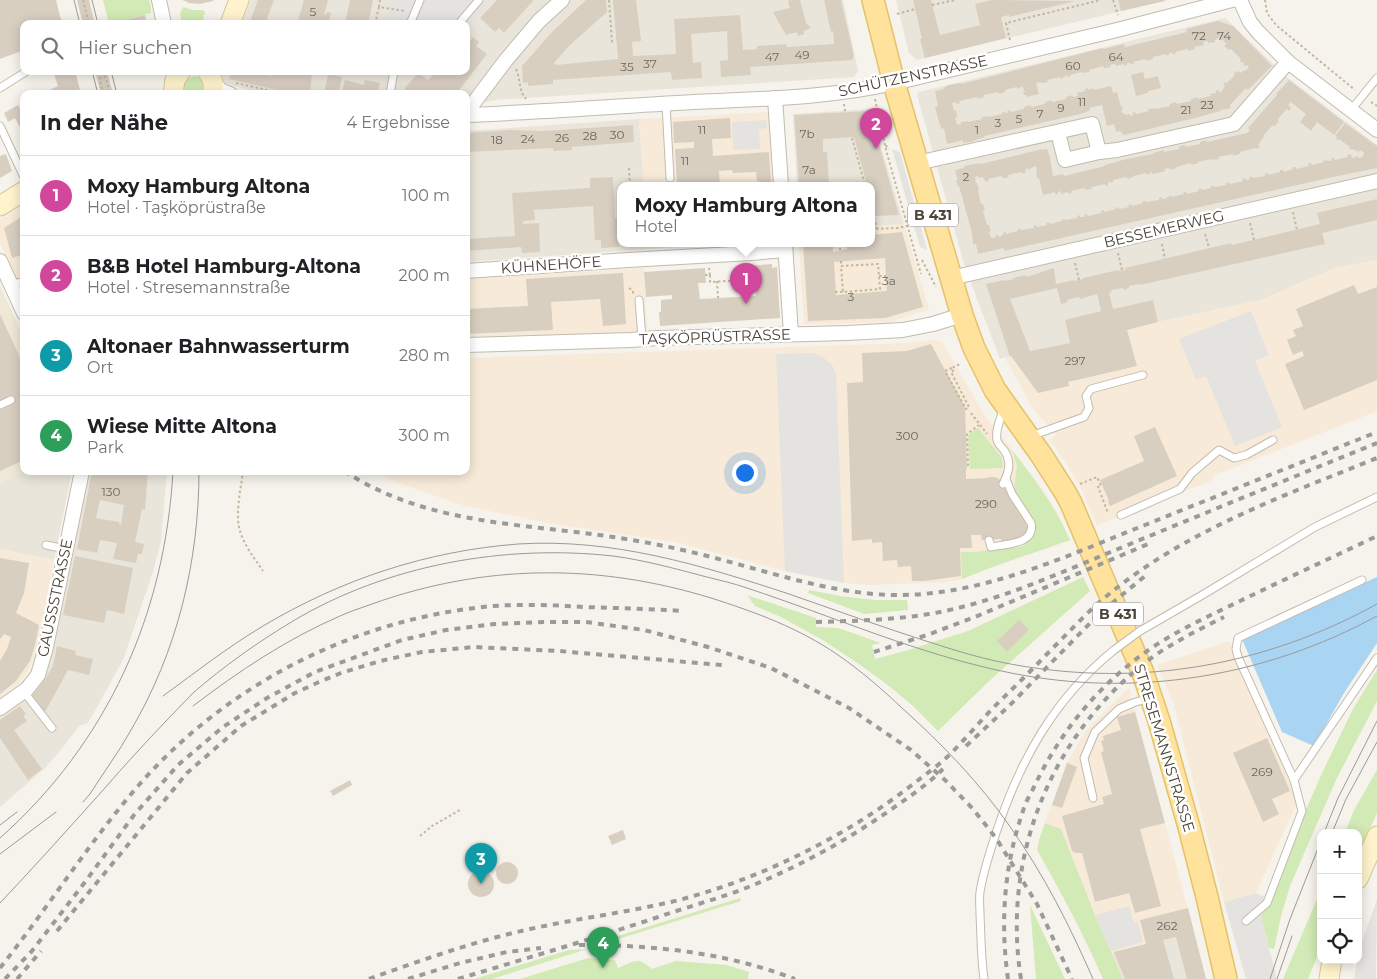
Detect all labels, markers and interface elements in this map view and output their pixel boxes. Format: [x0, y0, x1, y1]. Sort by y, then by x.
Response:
house number: 5 [310, 4, 317, 19]
search box [20, 20, 470, 75]
house number: 72 [1192, 28, 1206, 43]
house number: 74 [1217, 28, 1231, 43]
icon: search [38, 34, 66, 62]
text: Hier suchen [78, 36, 192, 59]
house number: 49 [794, 47, 810, 62]
house number: 47 [765, 49, 779, 64]
house number: 64 [1108, 49, 1124, 64]
street label: SCHÜTZENSTRASSE [837, 50, 989, 101]
house number: 37 [643, 56, 657, 71]
house number: 60 [1065, 58, 1081, 73]
house number: 35 [620, 59, 634, 74]
house number: 11 [1078, 94, 1086, 109]
house number: 23 [1200, 97, 1214, 112]
house number: 9 [1057, 100, 1065, 115]
house number: 21 [1180, 102, 1192, 117]
house number: 7 [1036, 106, 1044, 121]
pin: 2 [860, 108, 892, 149]
text: In der Nähe [40, 110, 168, 135]
house number: 5 [1016, 111, 1023, 126]
text: 4 Ergebnisse [346, 113, 450, 132]
house number: 3 [995, 115, 1002, 130]
house number: 11 [698, 122, 706, 137]
house number: 1 [975, 122, 979, 137]
house number: 7b [799, 126, 815, 141]
house number: 30 [610, 127, 624, 142]
house number: 28 [583, 128, 598, 143]
house number: 26 [555, 130, 569, 145]
house number: 24 [521, 131, 535, 146]
house number: 18 [491, 132, 503, 147]
house number: 11 [681, 153, 689, 168]
house number: 7a [802, 162, 816, 177]
house number: 2 [963, 169, 970, 184]
text: Moxy Hamburg Altona [87, 175, 310, 198]
popup [617, 182, 875, 247]
text: 1 [53, 186, 59, 205]
text: 100 m [402, 186, 450, 205]
text: Moxy Hamburg Altona [634, 194, 858, 217]
text: Hotel · Taşköprüstraße [87, 198, 266, 217]
road number: B 431 [908, 204, 958, 226]
street label: BESSEMERWEG [1102, 205, 1226, 252]
text: Hotel [634, 217, 678, 236]
street label: KÜHNEHÖFE [500, 251, 602, 278]
text: B&B Hotel Hamburg-Altona [87, 255, 361, 278]
pin: 1 [730, 263, 762, 304]
text: 2 [51, 266, 61, 285]
text: 200 m [399, 266, 450, 285]
house number: 3a [882, 273, 896, 288]
text: Hotel · Stresemannstraße [87, 278, 290, 297]
house number: 3 [848, 289, 855, 304]
street label: TAŞKÖPRÜSTRASSE [639, 324, 791, 349]
text: Altonaer Bahnwasserturm [87, 335, 350, 358]
text: 3 [51, 346, 61, 365]
text: 280 m [399, 346, 450, 365]
house number: 297 [1064, 353, 1086, 368]
text: Ort [87, 358, 114, 377]
text: Wiese Mitte Altona [87, 415, 277, 438]
text: 4 [50, 426, 62, 445]
text: 300 m [399, 426, 450, 445]
house number: 300 [896, 428, 918, 443]
text: Park [87, 438, 124, 457]
your location [732, 460, 758, 486]
house number: 130 [101, 484, 121, 499]
house number: 290 [975, 496, 997, 511]
street label: GAUSSSTRASSE [33, 537, 76, 659]
road number: B 431 [1093, 602, 1143, 626]
street label: STRESEMANNSTRASSE [1130, 661, 1199, 834]
house number: 269 [1251, 764, 1273, 779]
map controls [1317, 829, 1362, 964]
button: + [1317, 829, 1362, 874]
pin: 3 [465, 843, 497, 884]
button: − [1317, 874, 1362, 919]
house number: 262 [1157, 918, 1178, 933]
button: locate [1317, 919, 1362, 964]
pin: 4 [587, 927, 619, 968]

